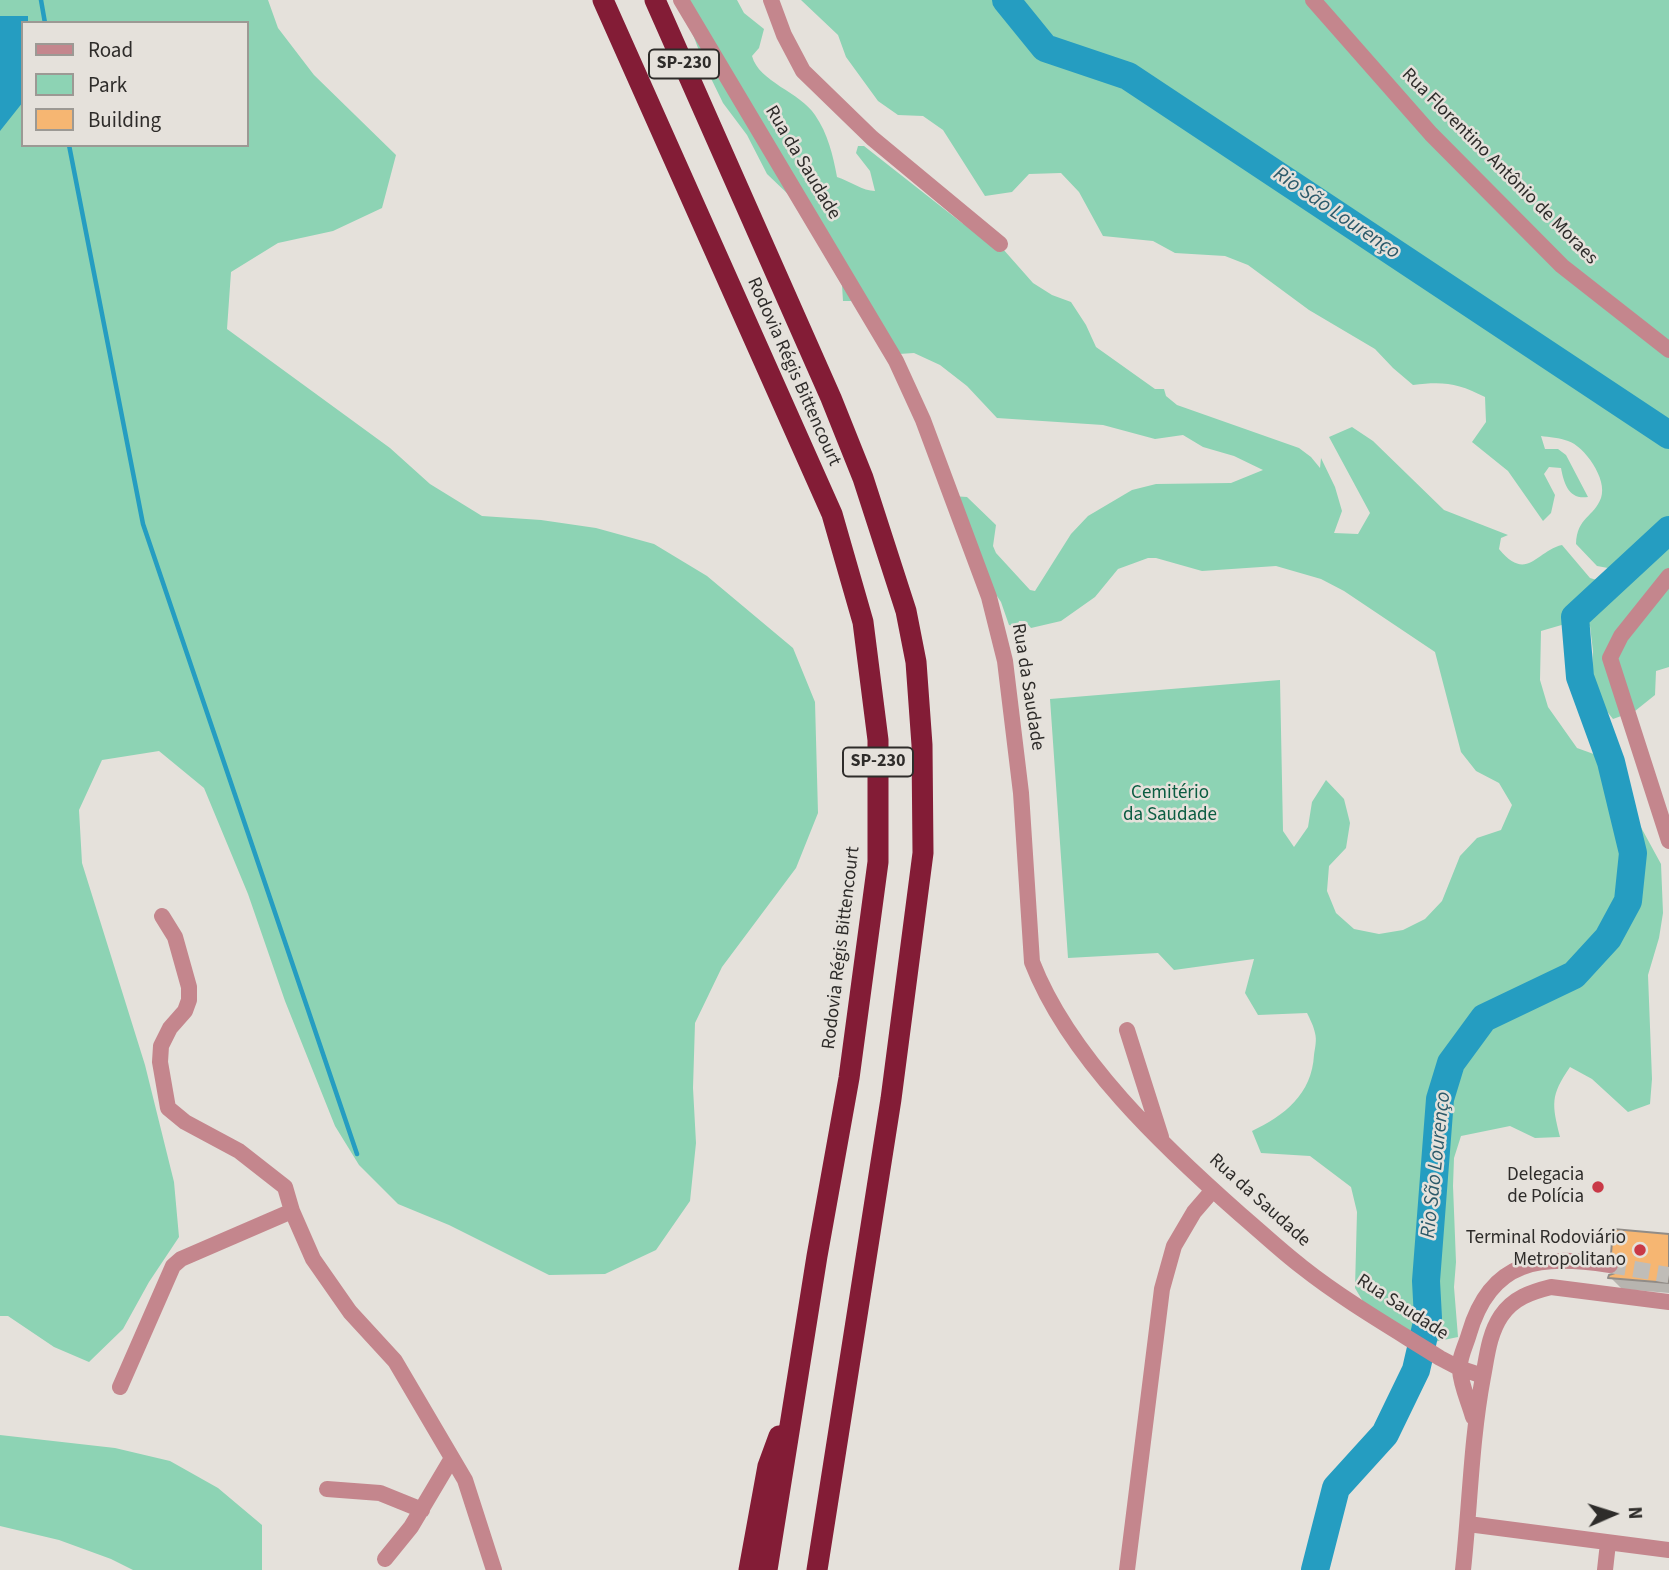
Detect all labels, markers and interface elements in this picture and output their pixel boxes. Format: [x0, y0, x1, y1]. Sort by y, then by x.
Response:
legend [21, 21, 248, 147]
text: Road [88, 35, 133, 65]
road number: SP-230 [649, 50, 719, 78]
street label: Rua Florentino Antônio de Moraes [1396, 64, 1602, 270]
text: Park [88, 70, 127, 100]
street label: Rua da Saudade [759, 102, 845, 224]
text: Building [88, 105, 161, 135]
water label: Rio São Lourenço [1268, 162, 1404, 266]
street label: Rodovia Régis Bittencourt [741, 274, 845, 470]
street label: Rua da Saudade [1006, 622, 1048, 752]
road number: SP-230 [843, 748, 913, 776]
park label: Cemitério da Saudade [1123, 783, 1217, 827]
street label: Rodovia Régis Bittencourt [818, 845, 866, 1051]
water label: Rio São Lourenço [1417, 1090, 1457, 1240]
street label: Rua da Saudade [1204, 1150, 1314, 1252]
place label: Delegacia de Polícia [1507, 1165, 1584, 1209]
marker: Delegacia de Polícia [1590, 1179, 1606, 1195]
place label: Terminal Rodoviário Metropolitano [1466, 1228, 1626, 1272]
marker: Terminal Rodoviário Metropolitano [1632, 1242, 1648, 1258]
street label: Rua Saudade [1352, 1270, 1452, 1346]
north arrow [1578, 1479, 1648, 1549]
text: N [1621, 1506, 1648, 1520]

